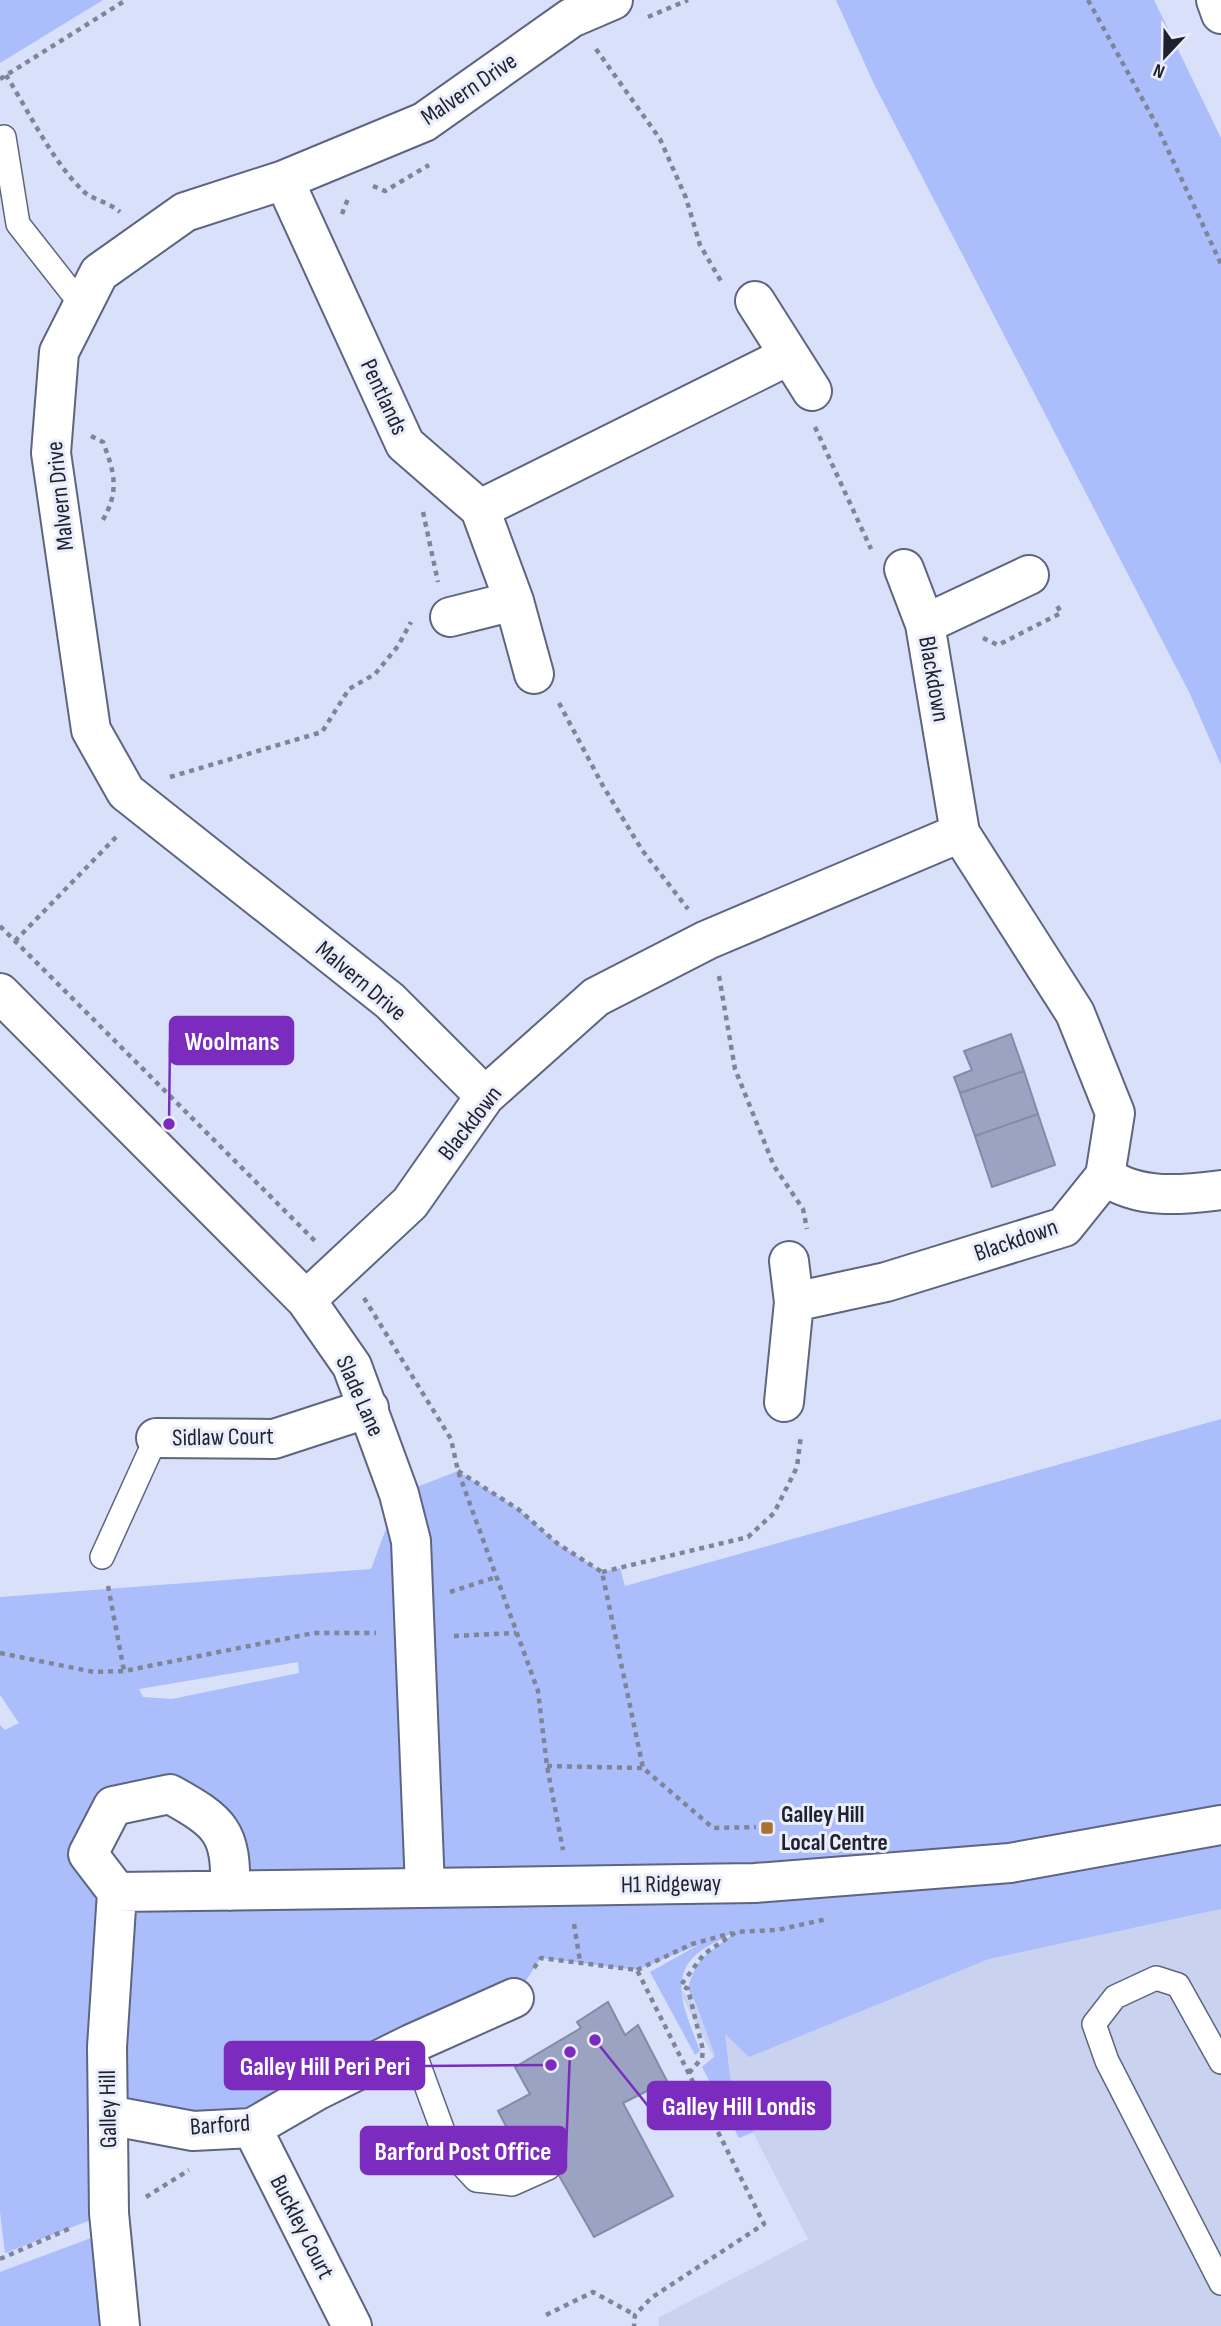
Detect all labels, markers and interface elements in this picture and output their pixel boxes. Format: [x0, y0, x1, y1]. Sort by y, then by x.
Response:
north arrow [1130, 21, 1200, 91]
street label: Malvern Drive [415, 46, 523, 132]
text: N [1150, 58, 1168, 83]
street label: Pentlands [354, 355, 414, 439]
street label: Malvern Drive [40, 440, 80, 552]
street label: Blackdown [912, 634, 956, 724]
street label: Malvern Drive [310, 935, 412, 1027]
callout: Woolmans [170, 1017, 293, 1064]
text: Woolmans [185, 1027, 279, 1058]
street label: Blackdown [432, 1080, 508, 1166]
street label: Blackdown [970, 1212, 1062, 1268]
street label: Slade Lane [329, 1351, 391, 1441]
street label: Sidlaw Court [172, 1422, 274, 1452]
place label: Galley Hill Local Centre [781, 1800, 888, 1857]
marker: Galley Hill Local Centre [759, 1820, 775, 1836]
street label: H1 Ridgeway [620, 1869, 722, 1899]
callout: Galley Hill Peri Peri [225, 2042, 424, 2089]
text: Galley Hill Peri Peri [240, 2052, 410, 2083]
street label: Galley Hill [93, 2070, 123, 2148]
callout: Galley Hill Londis [648, 2082, 830, 2129]
text: Galley Hill Londis [662, 2092, 816, 2123]
street label: Barford [189, 2108, 251, 2142]
callout: Barford Post Office [361, 2127, 566, 2174]
text: Barford Post Office [375, 2137, 551, 2168]
street label: Buckley Court [264, 2170, 340, 2284]

